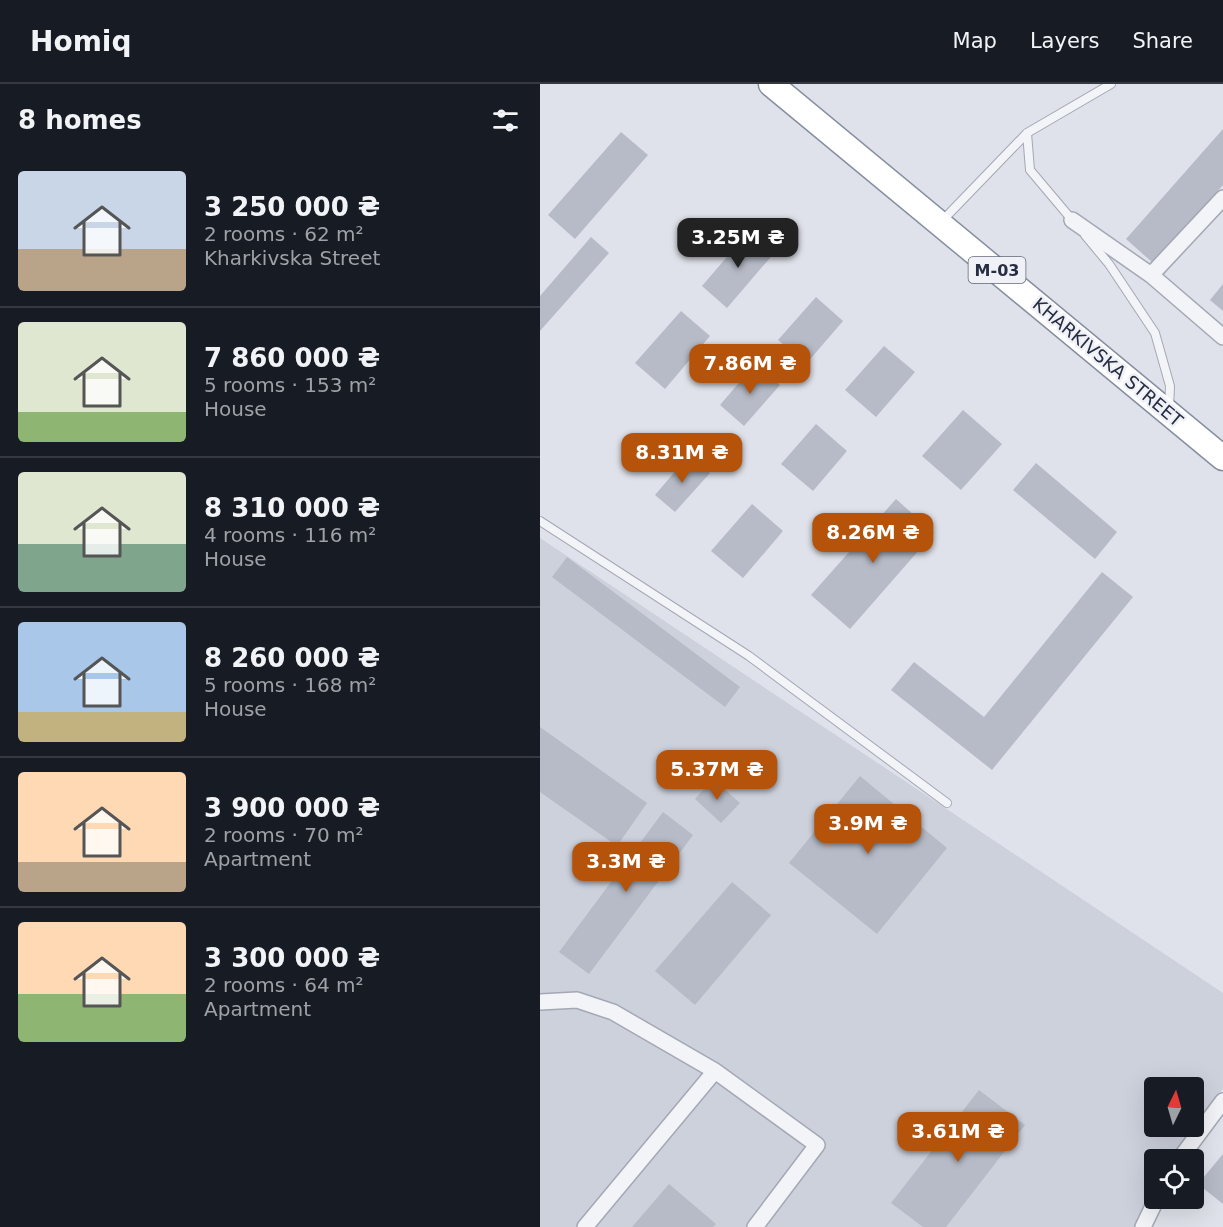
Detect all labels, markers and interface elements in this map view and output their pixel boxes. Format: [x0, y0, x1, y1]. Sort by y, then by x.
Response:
text: Homiq [30, 25, 132, 58]
text: Map [953, 29, 997, 53]
text: Layers [1030, 29, 1099, 53]
text: Share [1132, 29, 1193, 53]
icon: filters [489, 104, 522, 137]
text: 8 homes [18, 105, 142, 135]
text: 3 250 000 ₴ [204, 192, 380, 222]
icon: home [66, 195, 138, 267]
pin: 3.25M ₴ [683, 218, 793, 269]
text: 2 rooms · 62 m² [204, 222, 364, 246]
text: 3.25M ₴ [691, 225, 785, 249]
text: Kharkivska Street [204, 246, 380, 270]
road number: М-03 [968, 257, 1026, 283]
street label: KHARKIVSKA STREET [1029, 293, 1188, 431]
text: 7 860 000 ₴ [204, 343, 380, 373]
pin: 7.86M ₴ [695, 344, 805, 395]
icon: home [66, 346, 138, 418]
text: 7.86M ₴ [703, 351, 797, 375]
text: 5 rooms · 153 m² [204, 373, 376, 397]
text: House [204, 397, 267, 421]
pin: 8.31M ₴ [627, 433, 737, 484]
text: 8.31M ₴ [635, 440, 729, 464]
text: 8 310 000 ₴ [204, 493, 380, 523]
icon: home [66, 496, 138, 568]
pin: 8.26M ₴ [818, 513, 928, 564]
text: 8.26M ₴ [826, 520, 920, 544]
text: 4 rooms · 116 m² [204, 523, 376, 547]
text: House [204, 547, 267, 571]
text: 8 260 000 ₴ [204, 643, 380, 673]
icon: home [66, 646, 138, 718]
text: 5 rooms · 168 m² [204, 673, 376, 697]
text: House [204, 697, 267, 721]
pin: 5.37M ₴ [662, 750, 772, 801]
text: 5.37M ₴ [670, 757, 764, 781]
text: 3 900 000 ₴ [204, 793, 380, 823]
icon: home [66, 796, 138, 868]
pin: 3.9M ₴ [819, 804, 917, 855]
text: 3.9M ₴ [828, 811, 908, 835]
text: 2 rooms · 70 m² [204, 823, 364, 847]
pin: 3.3M ₴ [577, 842, 675, 893]
text: Apartment [204, 847, 311, 871]
text: 3.3M ₴ [586, 849, 666, 873]
text: 3 300 000 ₴ [204, 943, 380, 973]
icon: home [66, 946, 138, 1018]
text: 2 rooms · 64 m² [204, 973, 364, 997]
text: Apartment [204, 997, 311, 1021]
north arrow [1144, 1077, 1204, 1137]
map controls [1144, 1077, 1204, 1209]
pin: 3.61M ₴ [903, 1112, 1013, 1163]
text: 3.61M ₴ [911, 1119, 1005, 1143]
button: locate [1144, 1149, 1204, 1209]

